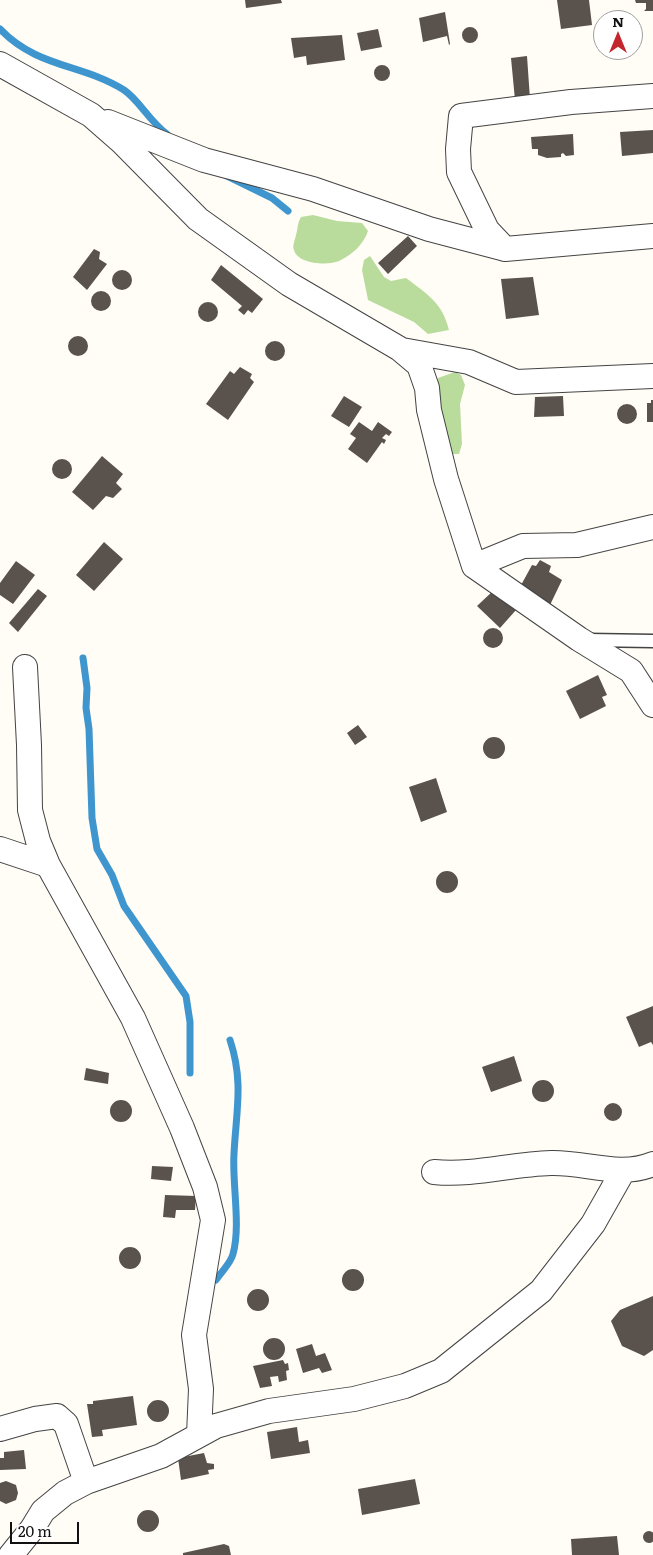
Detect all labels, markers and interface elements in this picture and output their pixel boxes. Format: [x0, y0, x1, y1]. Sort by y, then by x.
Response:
north arrow [593, 10, 643, 60]
text: N [612, 11, 624, 31]
scale bar [12, 1512, 81, 1544]
text: 20 m [18, 1519, 52, 1542]

